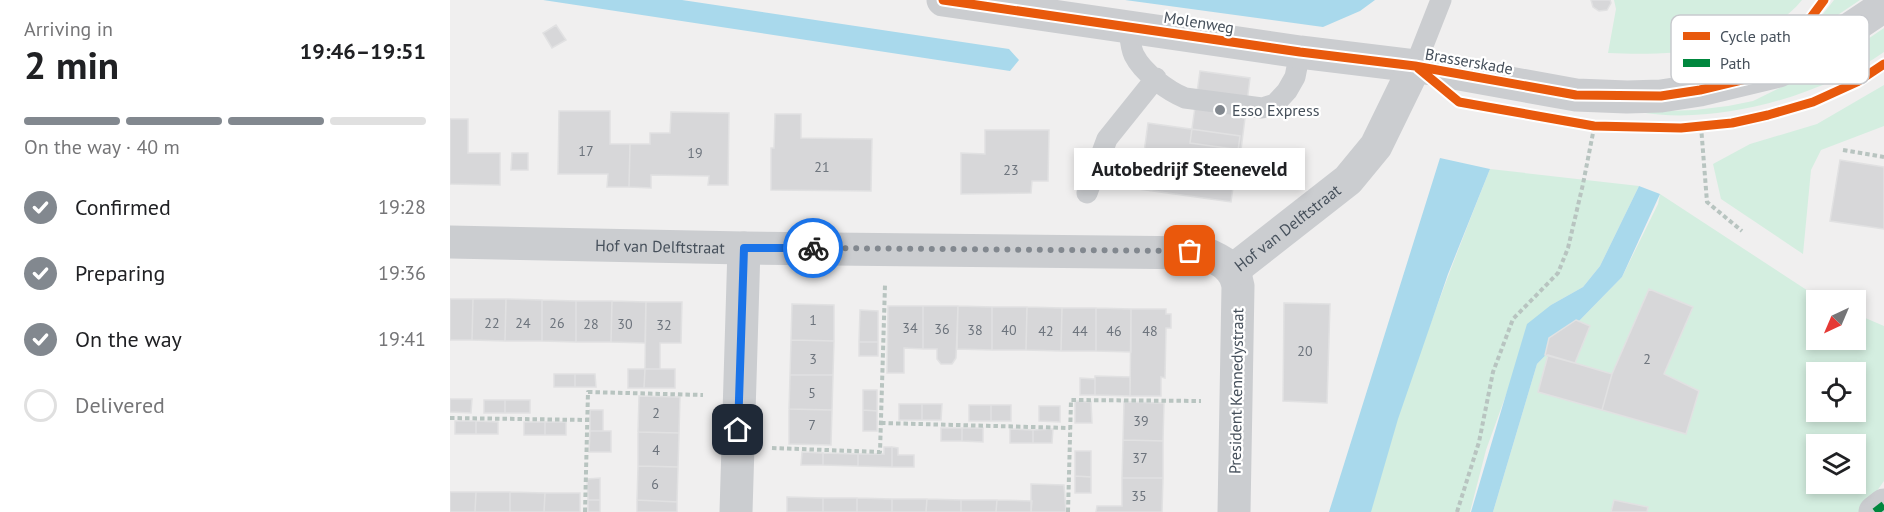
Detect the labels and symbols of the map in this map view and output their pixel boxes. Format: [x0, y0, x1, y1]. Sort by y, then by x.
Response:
street label: Molenweg [1162, 7, 1236, 37]
legend [1671, 15, 1869, 84]
text: Cycle path [1720, 26, 1791, 46]
street label: Brasserskade [1424, 43, 1514, 79]
text: Path [1720, 53, 1751, 73]
place label: Esso Express [1232, 100, 1320, 120]
marker: Esso Express [1213, 103, 1227, 117]
house number: 17 [578, 142, 594, 160]
house number: 19 [687, 144, 703, 162]
callout: Autobedrijf Steeneveld [1074, 149, 1305, 191]
house number: 21 [814, 158, 830, 176]
house number: 23 [1003, 161, 1019, 179]
street label: Hof van Delftstraat [1230, 179, 1345, 275]
courier [783, 218, 843, 278]
pin [1164, 225, 1215, 276]
street label: Hof van Delftstraat [595, 235, 725, 258]
north arrow [1806, 290, 1866, 350]
street label: President Kennedystraat [1225, 307, 1247, 474]
house number: 1 [809, 311, 817, 329]
house number: 22 [484, 314, 500, 332]
house number: 24 [515, 314, 531, 332]
house number: 26 [549, 314, 565, 332]
house number: 28 [583, 315, 599, 333]
house number: 30 [617, 315, 633, 333]
house number: 32 [656, 316, 672, 334]
house number: 34 [902, 319, 918, 337]
house number: 36 [934, 320, 950, 338]
house number: 38 [967, 321, 983, 339]
house number: 40 [1001, 321, 1017, 339]
house number: 42 [1038, 322, 1054, 340]
house number: 44 [1072, 322, 1088, 340]
house number: 46 [1106, 322, 1122, 340]
house number: 48 [1142, 322, 1158, 340]
house number: 20 [1297, 342, 1313, 360]
house number: 3 [809, 350, 817, 368]
house number: 2 [1643, 350, 1651, 368]
house number: 5 [808, 384, 816, 402]
house number: 2 [652, 404, 660, 422]
pin [712, 404, 763, 455]
house number: 39 [1133, 412, 1149, 430]
house number: 7 [808, 416, 816, 434]
house number: 4 [652, 441, 660, 459]
house number: 37 [1132, 449, 1148, 467]
house number: 6 [651, 475, 659, 493]
house number: 35 [1131, 487, 1147, 505]

